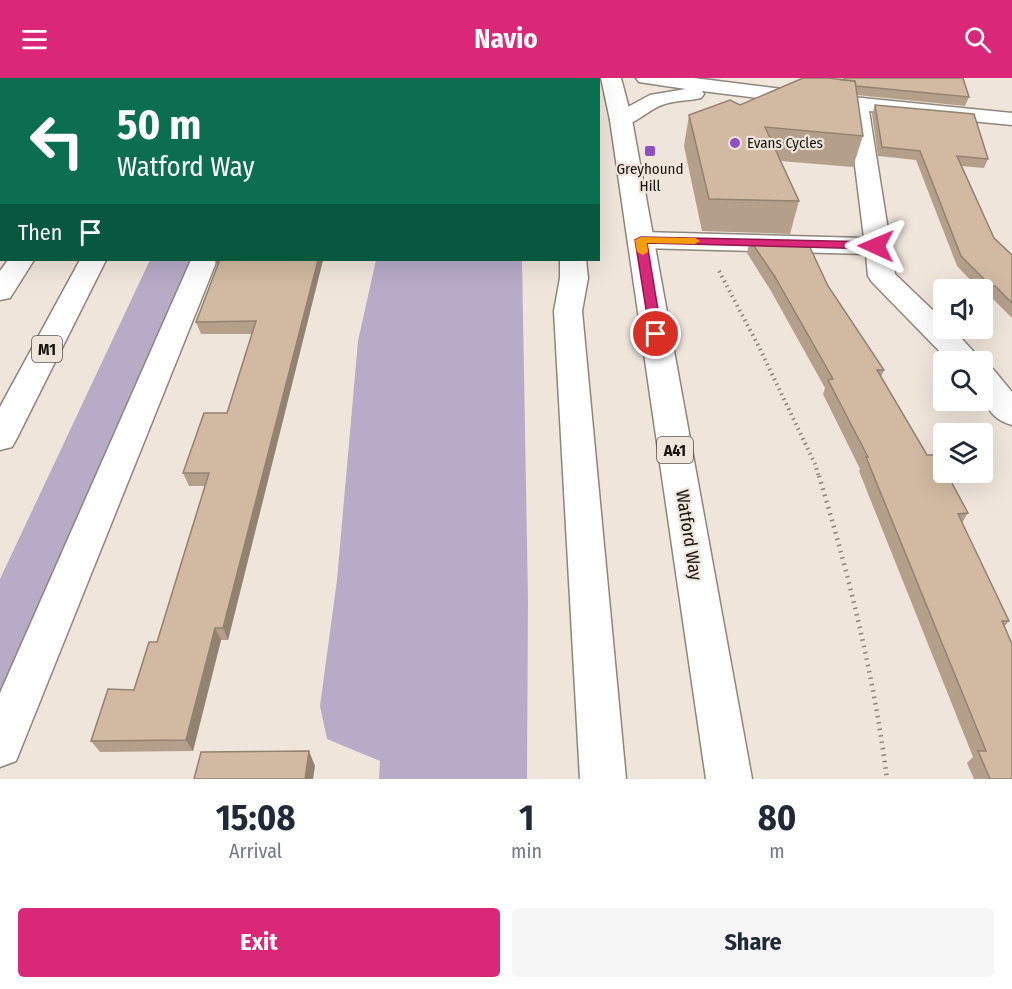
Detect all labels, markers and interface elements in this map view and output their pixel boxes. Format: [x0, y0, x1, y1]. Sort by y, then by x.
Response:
icon: menu [18, 23, 51, 56]
text: Navio [474, 23, 538, 55]
icon: search [961, 23, 994, 56]
text: 50 m [117, 100, 201, 150]
icon: left [18, 102, 96, 180]
place label: Evans Cycles [747, 134, 823, 152]
marker: Evans Cycles [728, 136, 742, 150]
marker: Greyhound Hill [643, 144, 657, 158]
text: Watford Way [117, 151, 254, 183]
place label: Greyhound Hill [616, 160, 684, 195]
position arrow [844, 214, 908, 278]
icon: arrive [74, 216, 107, 249]
text: Then [18, 219, 62, 246]
map controls [933, 279, 993, 483]
button: sound [933, 279, 993, 339]
pin [630, 308, 681, 359]
icon: arrive [639, 317, 672, 350]
road number: M1 [32, 336, 62, 362]
button: search [933, 351, 993, 411]
button: layers [933, 423, 993, 483]
road number: A41 [657, 437, 693, 463]
street label: Watford Way [671, 488, 707, 582]
text: 15:08 [216, 796, 295, 840]
text: 1 [519, 796, 534, 840]
text: 80 [758, 796, 796, 840]
text: Arrival [229, 839, 282, 863]
text: min [511, 839, 542, 863]
text: m [769, 839, 785, 863]
button: Exit [18, 908, 500, 977]
button: Share [512, 908, 994, 977]

